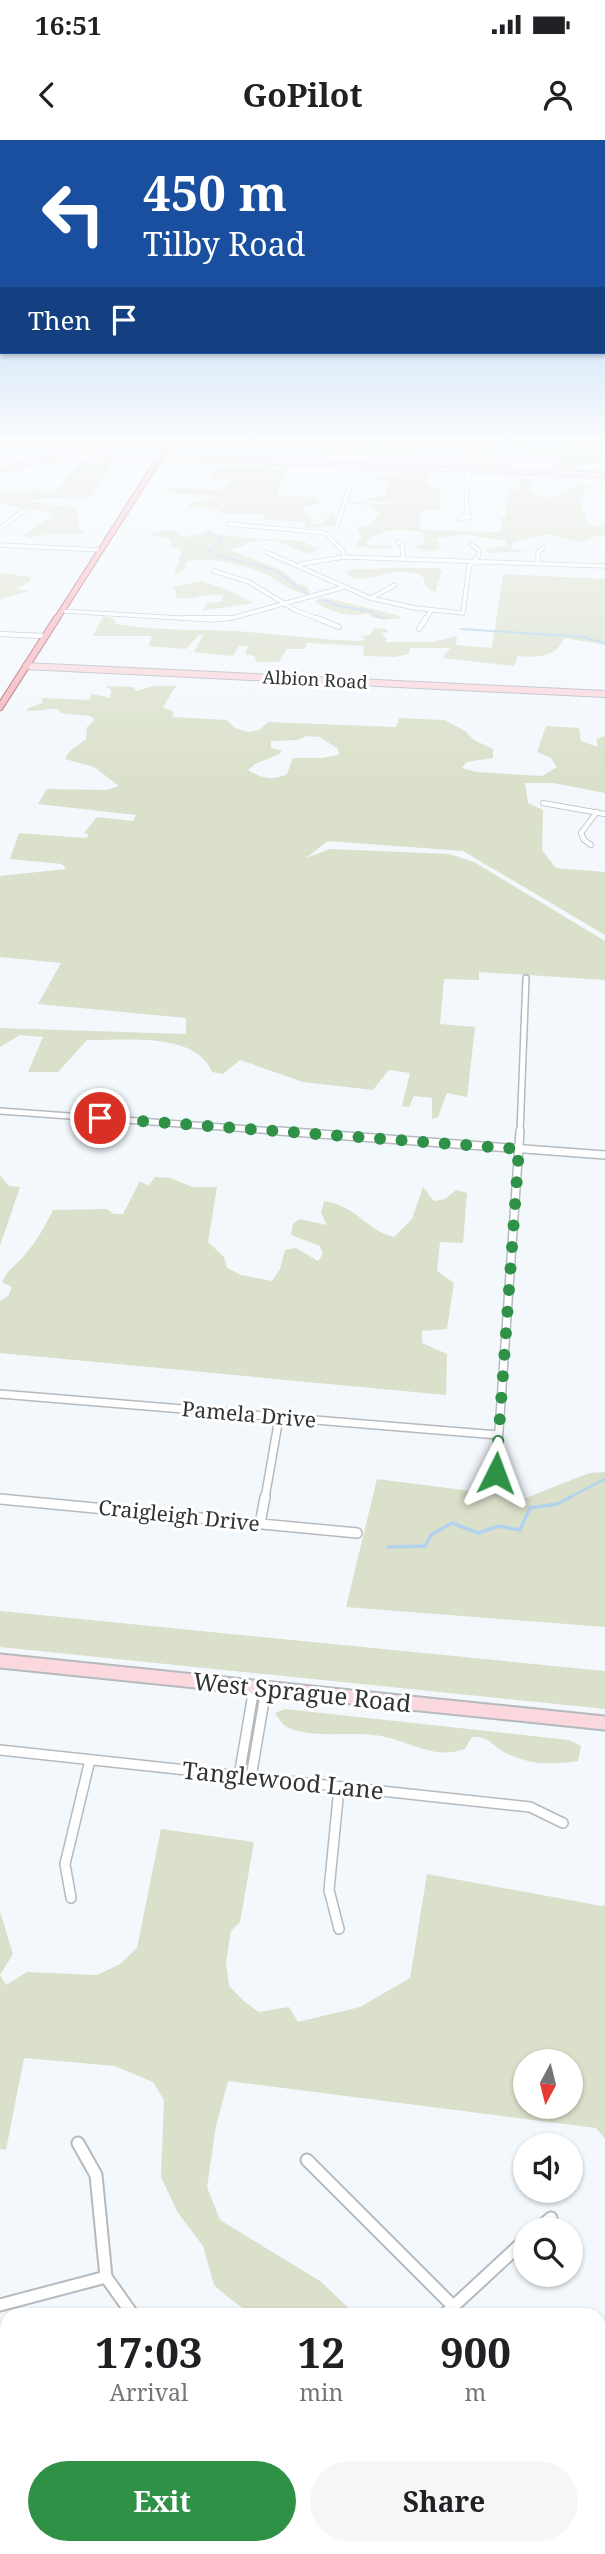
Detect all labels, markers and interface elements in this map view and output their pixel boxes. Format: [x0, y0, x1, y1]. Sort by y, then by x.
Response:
text: 16:51 [35, 7, 102, 43]
text: GoPilot [243, 73, 362, 116]
icon: back [28, 76, 66, 114]
icon: person [539, 76, 577, 114]
text: 450 m [143, 159, 287, 225]
icon: left [28, 168, 119, 259]
text: Tilby Road [143, 222, 305, 265]
icon: arrive [105, 301, 143, 339]
text: Then [28, 302, 91, 338]
street label: Albion Road [262, 664, 368, 694]
pin [70, 1088, 130, 1148]
icon: arrive [81, 1099, 119, 1137]
street label: Pamela Drive [181, 1394, 317, 1434]
position arrow [459, 1436, 533, 1510]
street label: Craigleigh Drive [97, 1493, 261, 1537]
street label: West Sprague Road [191, 1664, 413, 1719]
street label: Tanglewood Lane [181, 1753, 385, 1806]
north arrow [513, 2049, 583, 2119]
map controls [513, 2049, 583, 2287]
button: sound [513, 2133, 583, 2203]
button: search [513, 2217, 583, 2287]
text: 17:03 [95, 2323, 203, 2380]
text: 12 [298, 2323, 345, 2380]
text: 900 [440, 2323, 511, 2380]
text: Arrival [109, 2376, 188, 2408]
text: min [299, 2376, 343, 2408]
text: m [465, 2376, 486, 2408]
button: Exit [28, 2461, 296, 2541]
button: Share [310, 2461, 578, 2541]

